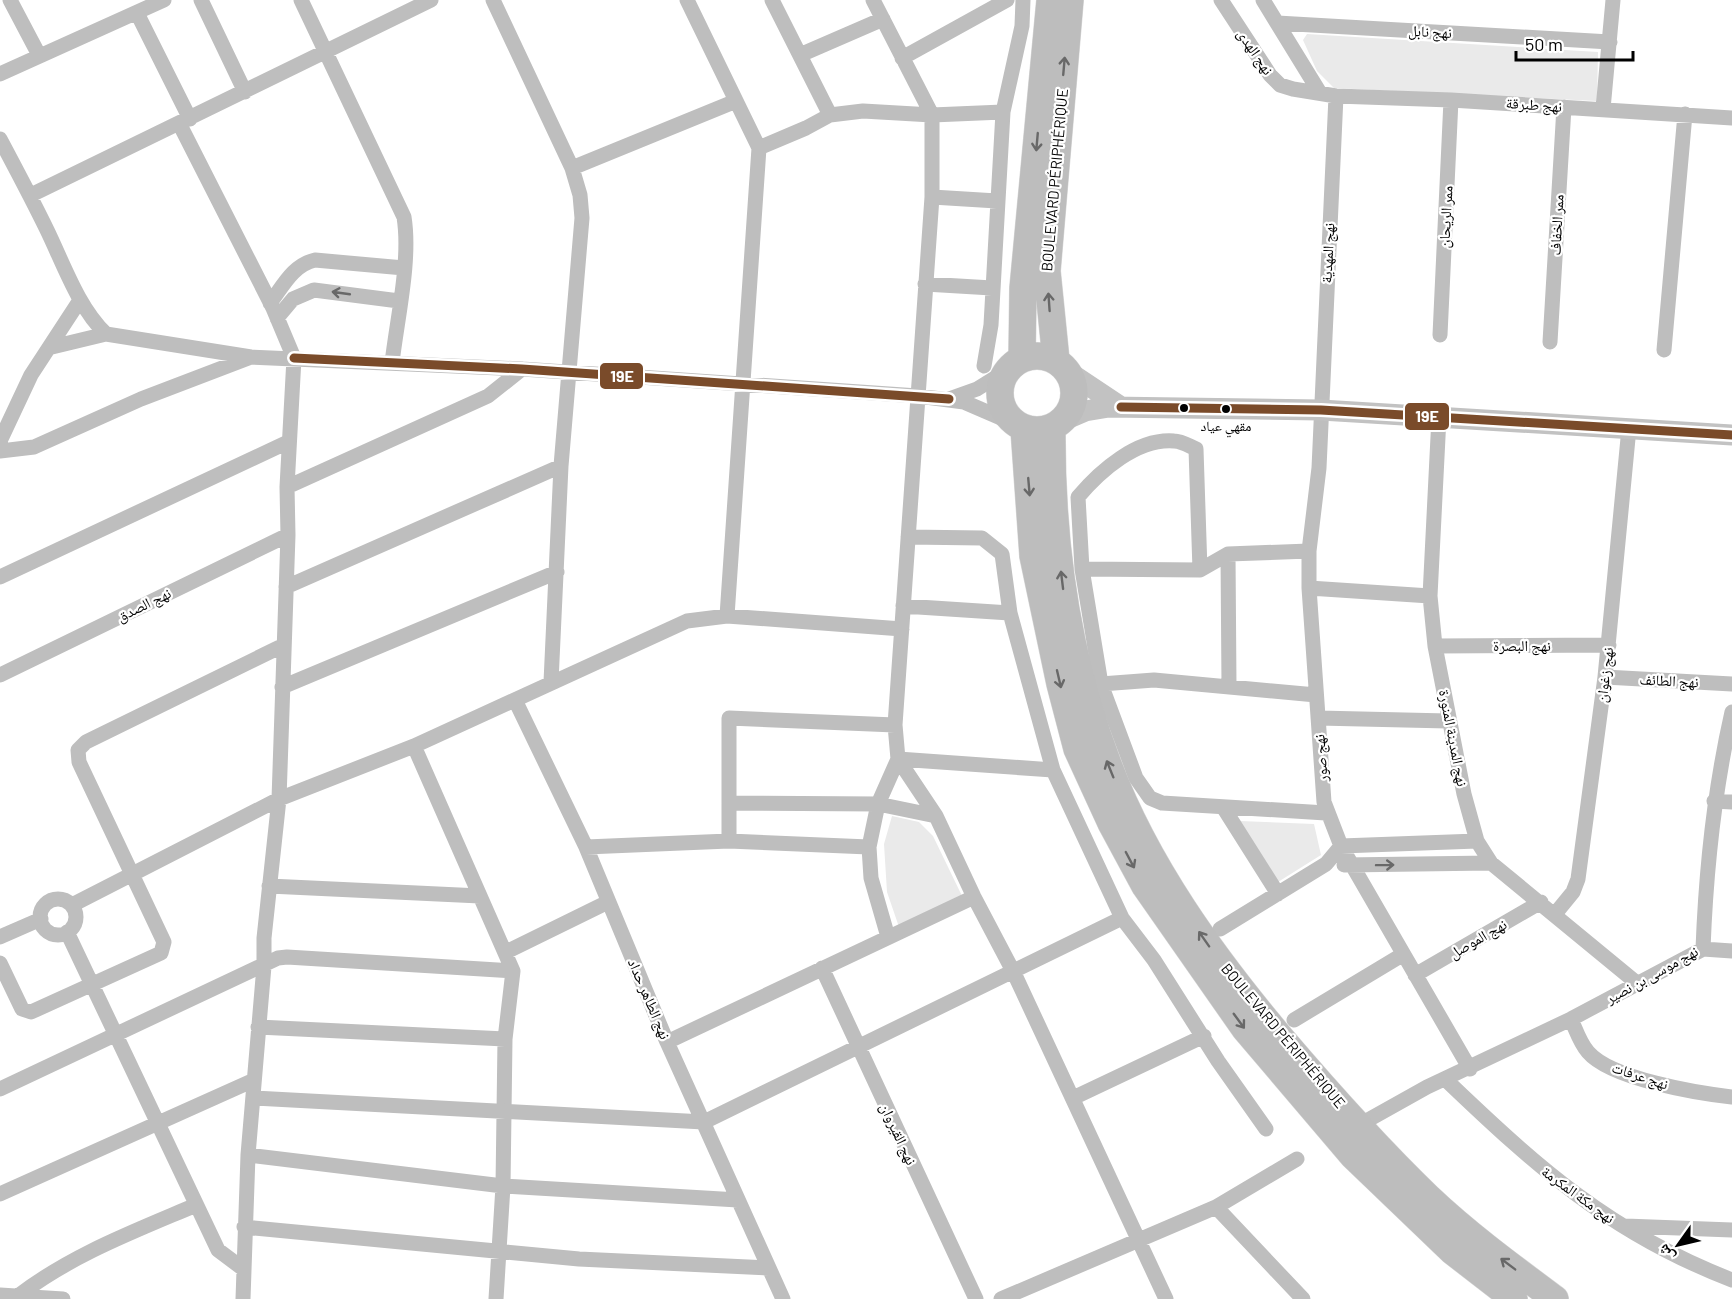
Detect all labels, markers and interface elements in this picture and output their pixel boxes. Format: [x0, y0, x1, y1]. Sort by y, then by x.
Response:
street label: نهج نابل [1408, 21, 1452, 43]
scale bar [1516, 24, 1633, 62]
street label: نهج الهدى [1232, 25, 1278, 79]
text: 50 m [1525, 33, 1563, 55]
one-way arrow [1059, 57, 1070, 77]
street label: BOULEVARD PÉRIPHÉRIQUE [1037, 88, 1071, 272]
street label: نهج طبرقة [1505, 93, 1563, 117]
one-way arrow [1031, 131, 1042, 151]
street label: ممر الريحان [1434, 185, 1458, 249]
street label: ممر الخفاف [1545, 194, 1568, 256]
street label: نهج المهدية [1316, 222, 1340, 284]
one-way arrow [331, 287, 351, 298]
one-way arrow [1043, 293, 1054, 313]
line badge: 19E [599, 362, 644, 390]
text: 19E [610, 366, 634, 385]
unlabelled marker [1178, 402, 1190, 414]
line badge: 19E [1404, 402, 1450, 431]
marker: مقهي عياد [1220, 403, 1232, 415]
text: 19E [1415, 406, 1439, 425]
place label: مقهي عياد [1200, 417, 1252, 438]
one-way arrow [1024, 476, 1035, 496]
one-way arrow [1056, 571, 1067, 591]
street label: نهج الصدق [114, 583, 174, 627]
street label: نهج البصرة [1493, 636, 1551, 656]
street label: نهج زغوان [1592, 646, 1618, 704]
one-way arrow [1054, 669, 1065, 688]
street label: نهج الطائف [1639, 669, 1699, 693]
street label: نهج المدينة المنورة [1434, 688, 1472, 788]
street label: نهج صور [1309, 734, 1333, 783]
one-way arrow [1104, 760, 1115, 778]
one-way arrow [1125, 850, 1136, 868]
one-way arrow [1374, 859, 1394, 871]
street label: نهج الموصل [1446, 914, 1510, 964]
one-way arrow [1198, 931, 1210, 947]
street label: نهج موسى بن نصير [1601, 941, 1702, 1009]
street label: نهج الطاهر حداد [623, 956, 675, 1042]
street label: BOULEVARD PÉRIPHÉRIQUE [1218, 959, 1350, 1111]
one-way arrow [1233, 1013, 1246, 1029]
street label: نهج عرفات [1609, 1058, 1671, 1094]
street label: نهج القيروان [875, 1100, 921, 1168]
street label: نهج مكة المكرمة [1537, 1162, 1619, 1228]
north arrow [1648, 1215, 1708, 1275]
text: ش [1653, 1241, 1679, 1266]
one-way arrow [1501, 1258, 1517, 1270]

